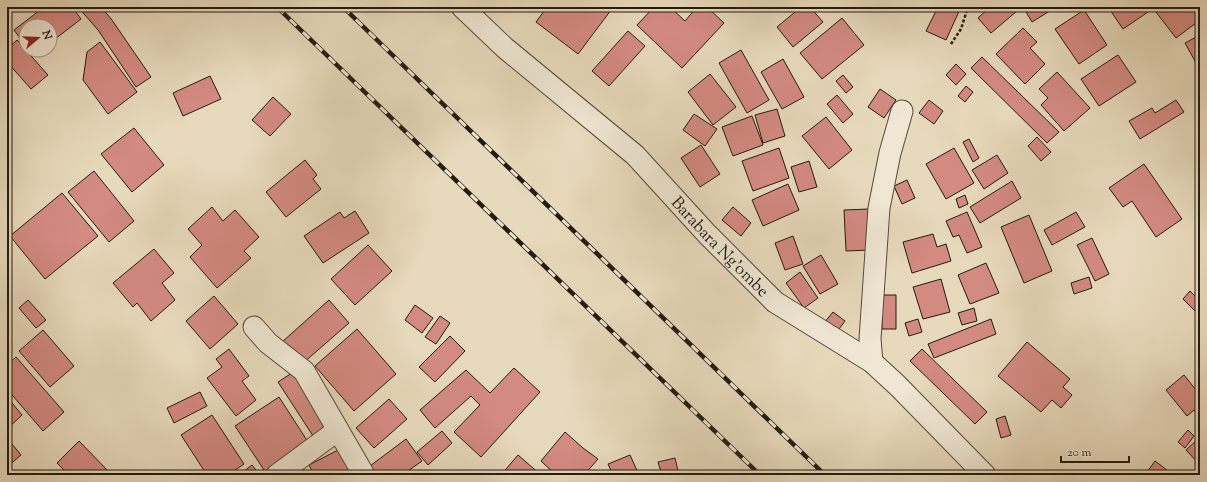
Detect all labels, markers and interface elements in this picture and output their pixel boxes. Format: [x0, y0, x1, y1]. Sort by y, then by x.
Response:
north arrow [18, 18, 58, 58]
text: N [37, 27, 56, 42]
street label: Barabara Ng'ombe [664, 192, 774, 304]
scale bar [1061, 438, 1129, 464]
text: 20 m [1067, 444, 1092, 462]

